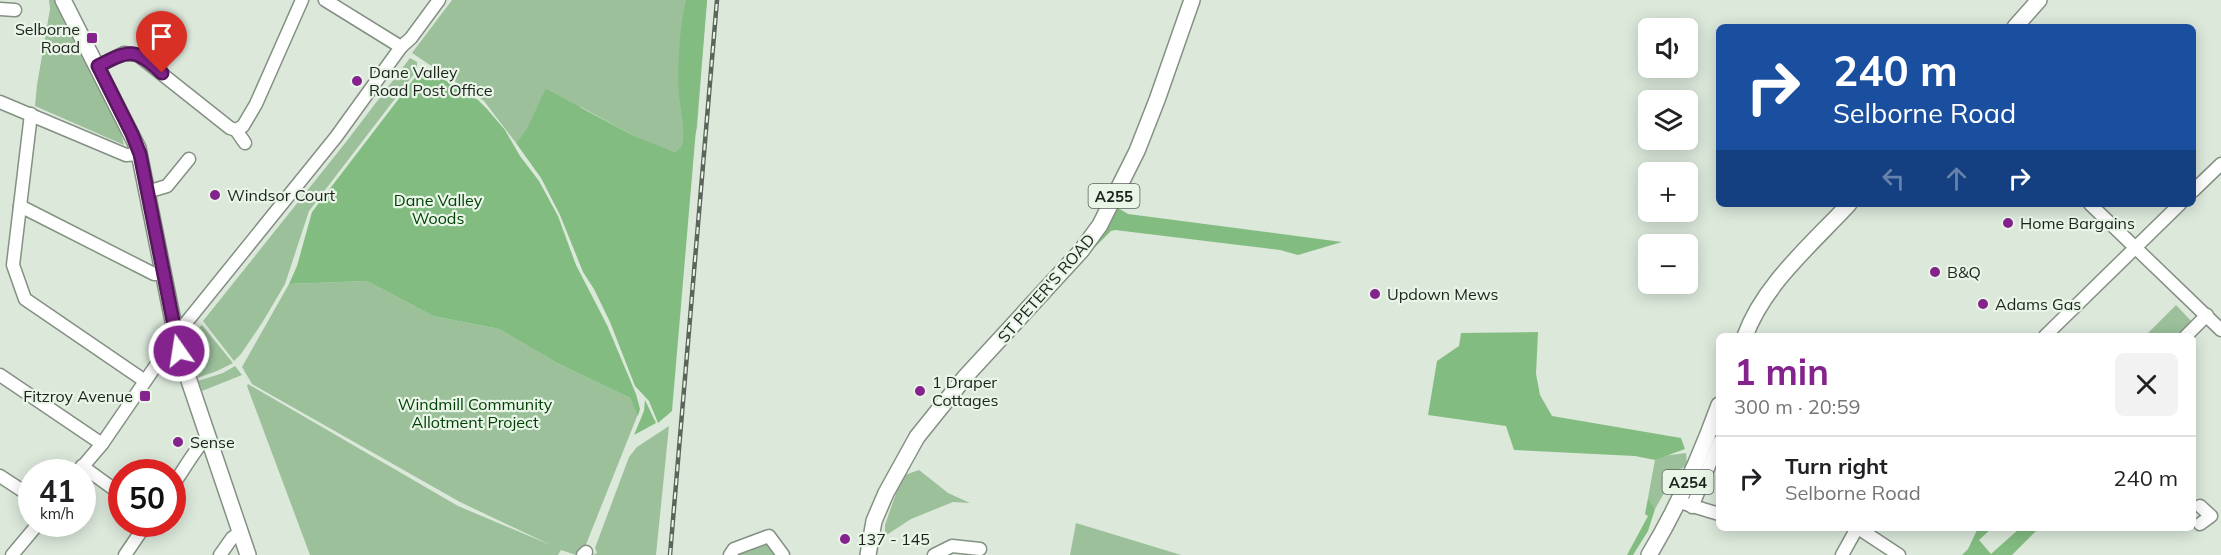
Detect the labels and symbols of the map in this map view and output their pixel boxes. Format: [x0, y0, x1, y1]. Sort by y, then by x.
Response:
pin [136, 11, 187, 73]
place label: Selborne Road [15, 19, 80, 57]
marker: Selborne Road [85, 31, 99, 45]
place label: Dane Valley Road Post Office [369, 62, 492, 100]
marker: Dane Valley Road Post Office [350, 74, 364, 88]
road number: A255 [1088, 184, 1140, 208]
place label: Windsor Court [227, 185, 336, 205]
marker: Windsor Court [208, 188, 222, 202]
park label: Dane Valley Woods [394, 190, 483, 228]
place label: Home Bargains [2020, 213, 2135, 233]
marker: Home Bargains [2001, 216, 2015, 230]
street label: ST PETER'S ROAD [993, 229, 1099, 347]
place label: B&Q [1947, 262, 1981, 282]
marker: B&Q [1928, 265, 1942, 279]
place label: Updown Mews [1387, 284, 1498, 304]
marker: Updown Mews [1368, 287, 1382, 301]
place label: Adams Gas [1995, 294, 2081, 314]
marker: Adams Gas [1976, 297, 1990, 311]
position arrow [147, 319, 211, 383]
place label: 1 Draper Cottages [932, 372, 998, 410]
marker: 1 Draper Cottages [913, 384, 927, 398]
place label: Fitzroy Avenue [23, 386, 133, 406]
marker: Fitzroy Avenue [138, 389, 152, 403]
park label: Windmill Community Allotment Project [398, 394, 553, 432]
place label: Sense [190, 432, 235, 452]
marker: Sense [171, 435, 185, 449]
speed limit sign: 50 [108, 459, 186, 537]
road number: A254 [1662, 470, 1714, 494]
place label: 137 - 145 [857, 529, 930, 549]
marker: 137 - 145 [838, 532, 852, 546]

